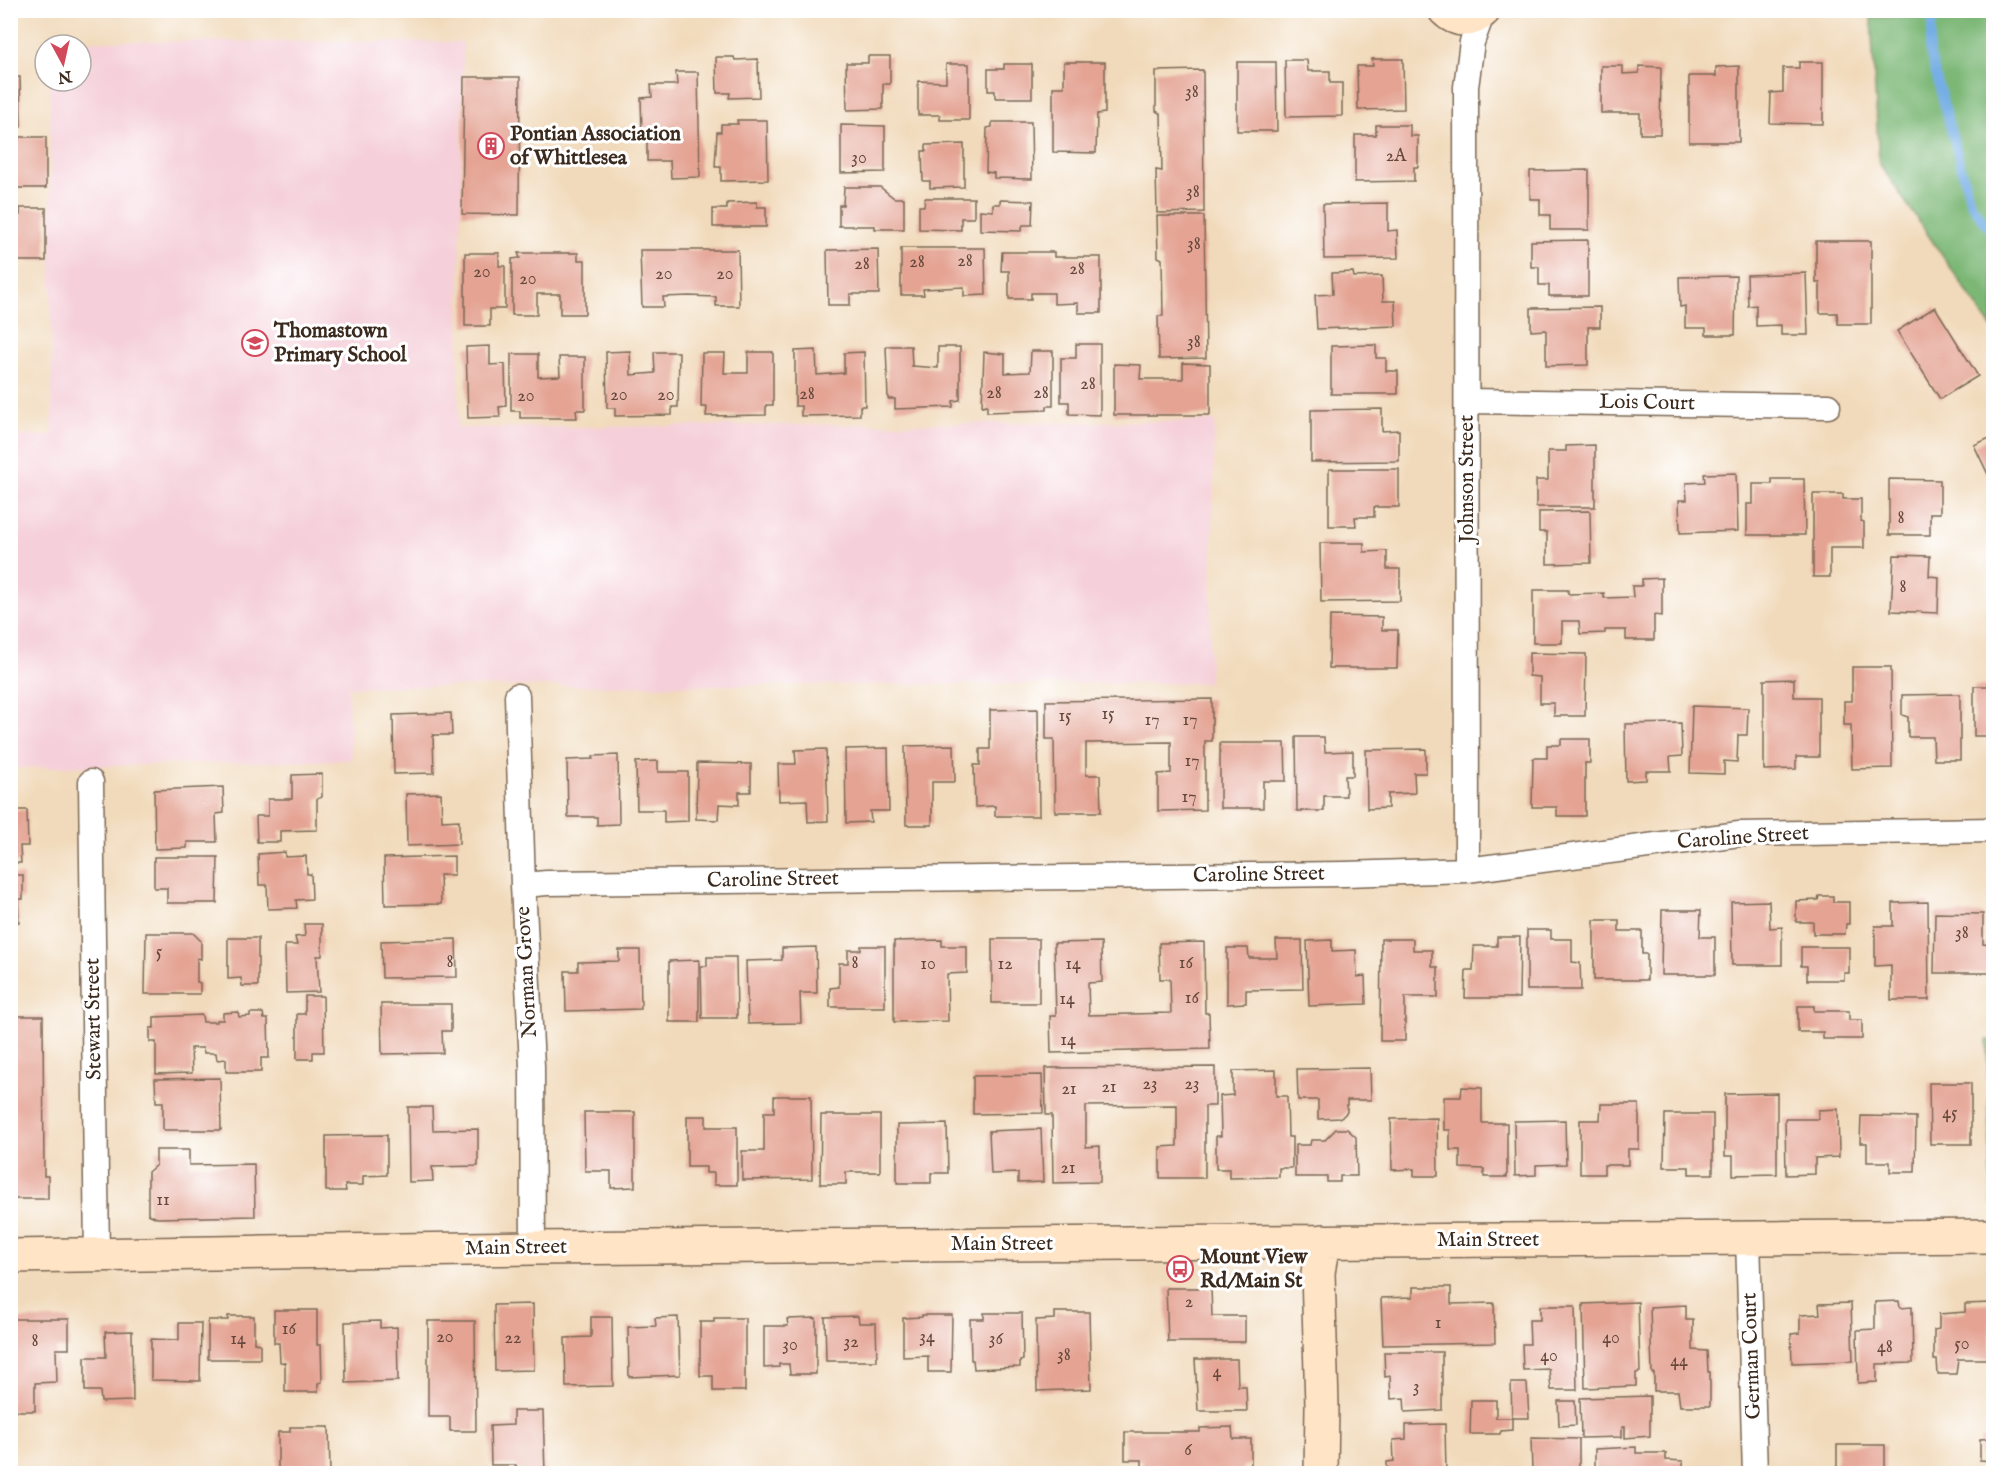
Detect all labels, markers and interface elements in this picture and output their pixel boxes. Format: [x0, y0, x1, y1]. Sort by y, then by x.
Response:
north arrow [33, 33, 93, 93]
text: N [56, 65, 74, 87]
house number: 38 [1185, 81, 1199, 104]
place label: Pontian Association of Whittlesea [510, 121, 681, 172]
building icon: Pontian Association of Whittlesea [476, 131, 506, 161]
house number: 2A [1386, 145, 1407, 168]
house number: 30 [851, 147, 867, 170]
house number: 38 [1186, 181, 1200, 204]
house number: 38 [1187, 233, 1201, 256]
house number: 28 [957, 250, 973, 273]
house number: 28 [909, 251, 925, 274]
house number: 28 [854, 253, 870, 276]
house number: 28 [1069, 258, 1085, 281]
house number: 20 [473, 261, 491, 284]
house number: 20 [655, 263, 673, 286]
house number: 20 [716, 263, 734, 286]
house number: 20 [519, 268, 537, 291]
place label: Thomastown Primary School [273, 318, 408, 369]
school or university icon: Thomastown Primary School [240, 328, 270, 358]
house number: 38 [1187, 331, 1201, 354]
house number: 28 [1080, 373, 1096, 396]
house number: 28 [986, 382, 1002, 405]
house number: 28 [1033, 382, 1049, 405]
house number: 28 [799, 383, 815, 406]
house number: 20 [610, 384, 628, 407]
house number: 20 [657, 384, 675, 407]
house number: 20 [517, 385, 535, 408]
street label: Lois Court [1599, 389, 1695, 417]
street label: Johnson Street [1454, 415, 1481, 545]
house number: 8 [1897, 507, 1905, 530]
house number: 8 [1899, 576, 1907, 599]
house number: 15 [1101, 703, 1115, 726]
house number: 15 [1058, 705, 1072, 728]
house number: 17 [1144, 709, 1160, 732]
house number: 17 [1182, 709, 1198, 732]
house number: 17 [1184, 750, 1200, 773]
house number: 17 [1181, 786, 1197, 809]
street label: Caroline Street [1676, 820, 1810, 856]
street label: Caroline Street [1193, 860, 1325, 890]
street label: Caroline Street [707, 865, 839, 895]
street label: Norman Grove [510, 905, 544, 1039]
house number: 38 [1955, 922, 1969, 945]
house number: 5 [156, 941, 163, 964]
house number: 8 [446, 951, 454, 974]
house number: 8 [851, 952, 859, 975]
house number: 16 [1179, 952, 1194, 975]
house number: 10 [920, 953, 936, 976]
house number: 12 [997, 953, 1013, 976]
house number: 14 [1065, 953, 1081, 976]
street label: Stewart Street [79, 958, 109, 1080]
house number: 16 [1185, 987, 1200, 1010]
house number: 14 [1059, 988, 1075, 1011]
house number: 14 [1060, 1029, 1076, 1052]
house number: 23 [1142, 1073, 1158, 1096]
house number: 23 [1184, 1073, 1200, 1096]
house number: 21 [1101, 1076, 1117, 1099]
house number: 21 [1061, 1078, 1077, 1101]
house number: 45 [1942, 1102, 1958, 1125]
house number: 21 [1060, 1157, 1076, 1180]
house number: 11 [156, 1189, 170, 1212]
street label: Main Street [1437, 1227, 1539, 1254]
street label: Main Street [951, 1231, 1053, 1258]
street label: Main Street [465, 1234, 567, 1262]
place label: Mount View Rd/Main St [1200, 1244, 1308, 1295]
bus stop icon: Mount View Rd/Main St [1165, 1254, 1195, 1284]
house number: 2 [1185, 1291, 1193, 1314]
street label: German Court [1736, 1292, 1768, 1420]
house number: 1 [1435, 1312, 1441, 1335]
house number: 16 [282, 1318, 297, 1341]
house number: 20 [436, 1326, 454, 1349]
house number: 34 [919, 1326, 935, 1349]
house number: 22 [505, 1327, 521, 1350]
house number: 40 [1602, 1327, 1620, 1350]
house number: 14 [230, 1328, 246, 1351]
house number: 36 [989, 1328, 1004, 1351]
house number: 8 [31, 1330, 39, 1353]
house number: 32 [843, 1331, 859, 1354]
house number: 50 [1954, 1333, 1970, 1356]
house number: 30 [782, 1334, 798, 1357]
house number: 48 [1877, 1336, 1893, 1359]
house number: 38 [1057, 1344, 1071, 1367]
house number: 40 [1540, 1345, 1558, 1368]
house number: 44 [1670, 1350, 1688, 1373]
house number: 4 [1213, 1361, 1222, 1384]
house number: 3 [1413, 1376, 1419, 1399]
house number: 6 [1184, 1439, 1192, 1462]

